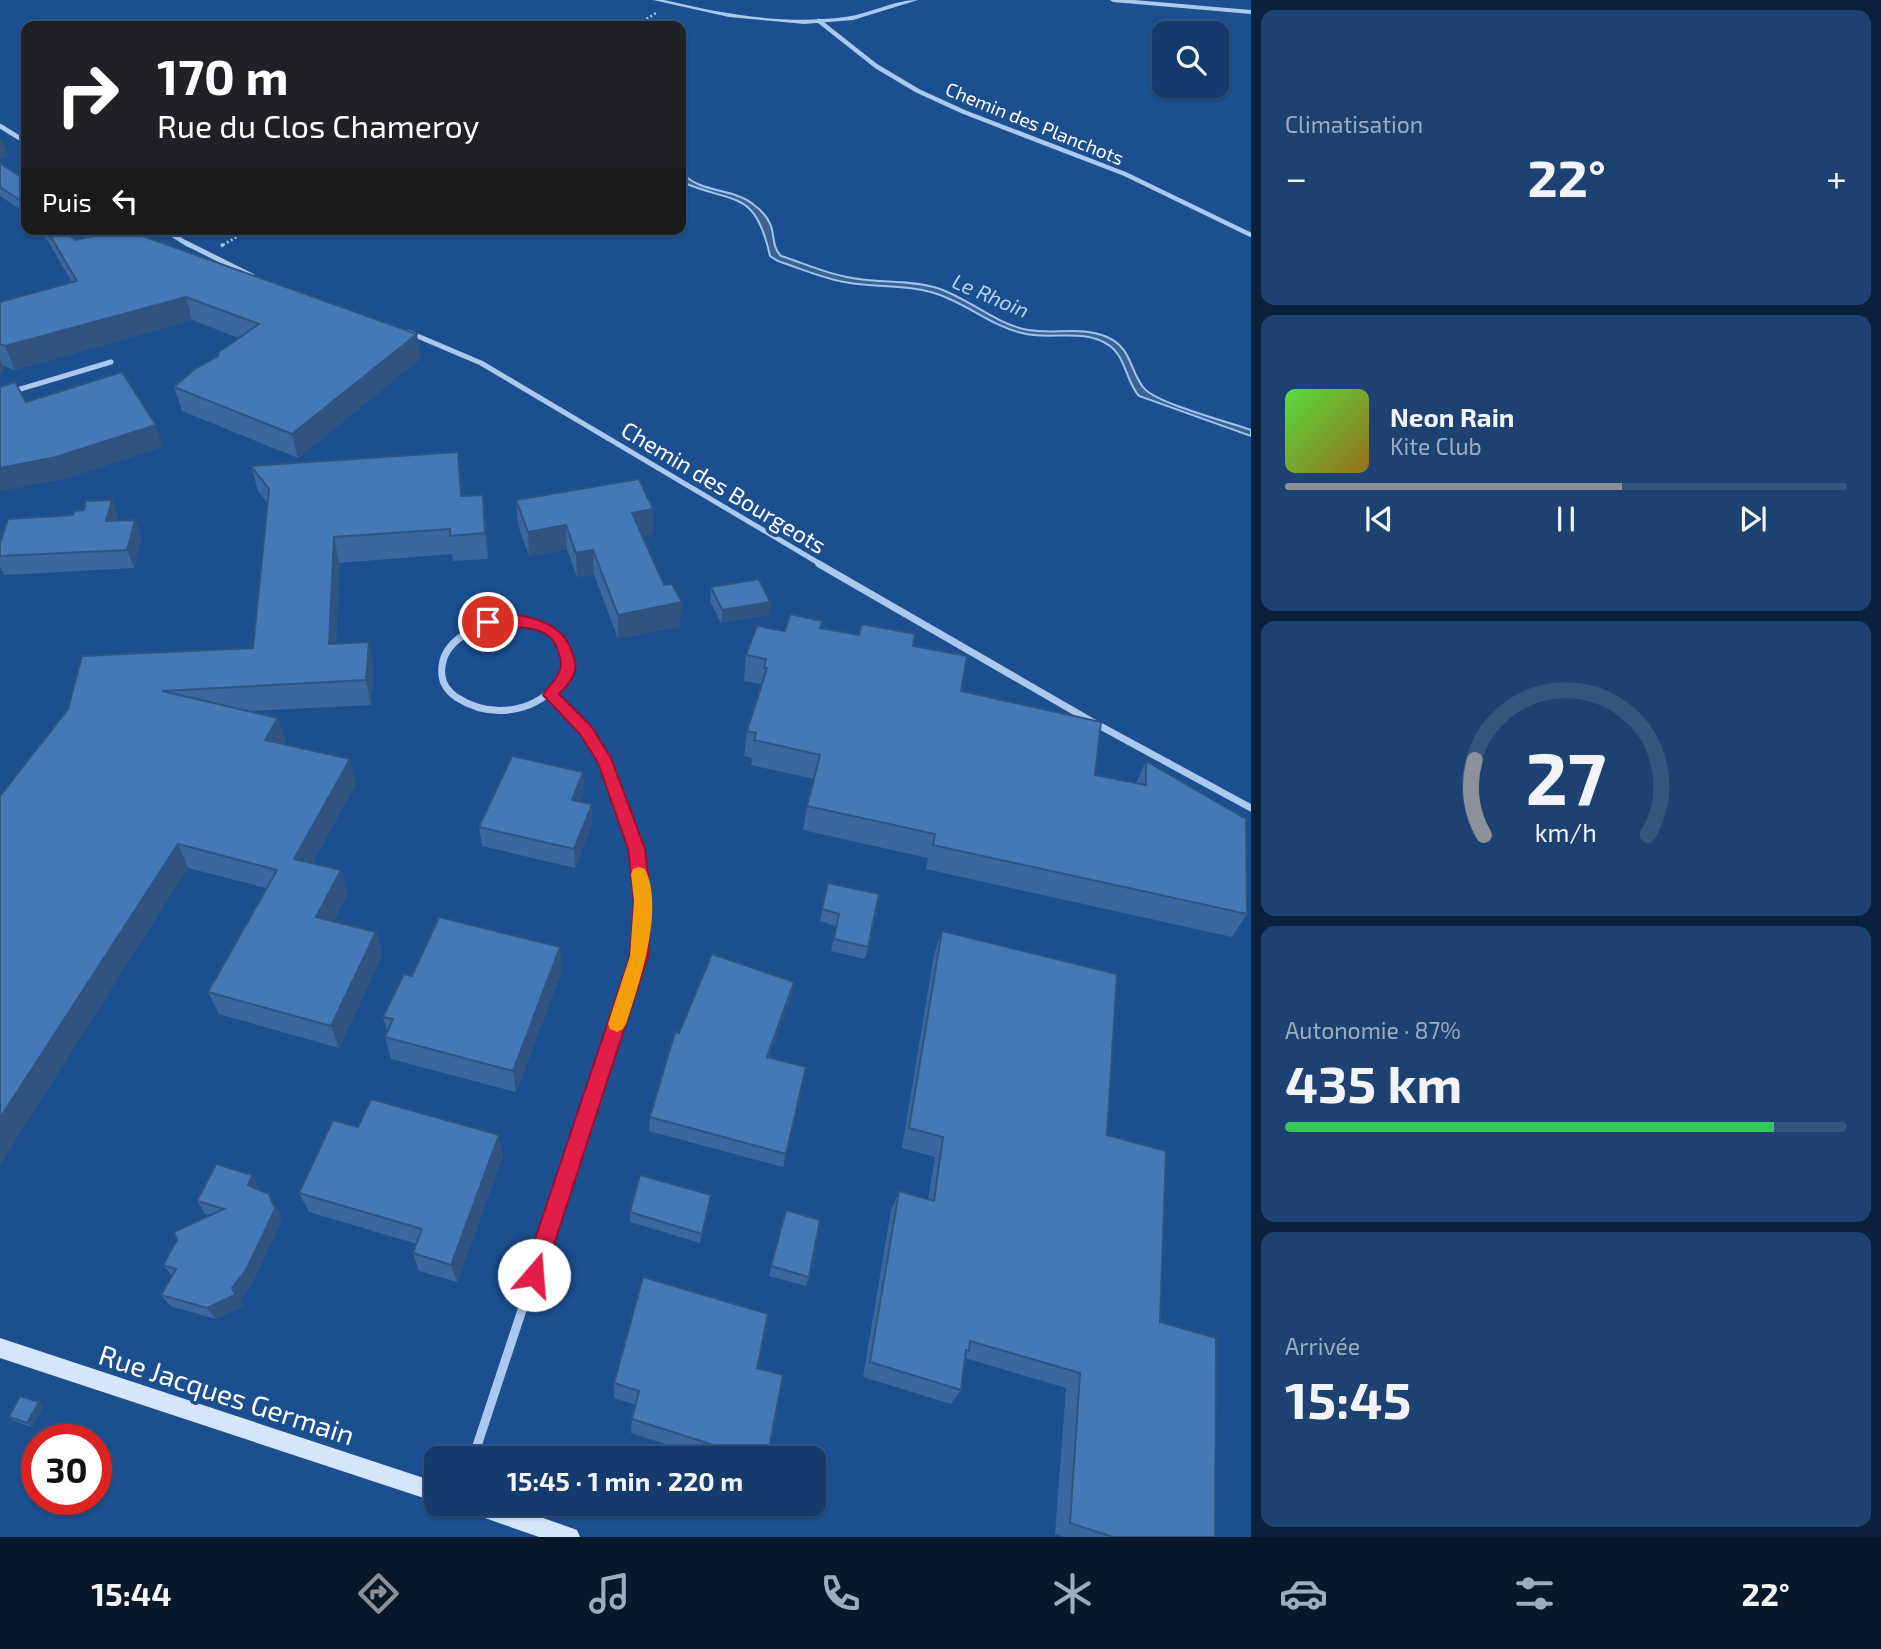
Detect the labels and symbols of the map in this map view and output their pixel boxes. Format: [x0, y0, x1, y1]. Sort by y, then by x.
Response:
street label: Chemin des Planchots [943, 77, 1127, 169]
water label: Le Rhoin [949, 268, 1033, 322]
street label: Chemin des Bourgeots [617, 415, 831, 559]
pin [458, 592, 518, 652]
position arrow [497, 1238, 571, 1312]
street label: Rue Jacques Germain [95, 1337, 359, 1451]
speed limit sign: 30 [21, 1424, 112, 1515]

